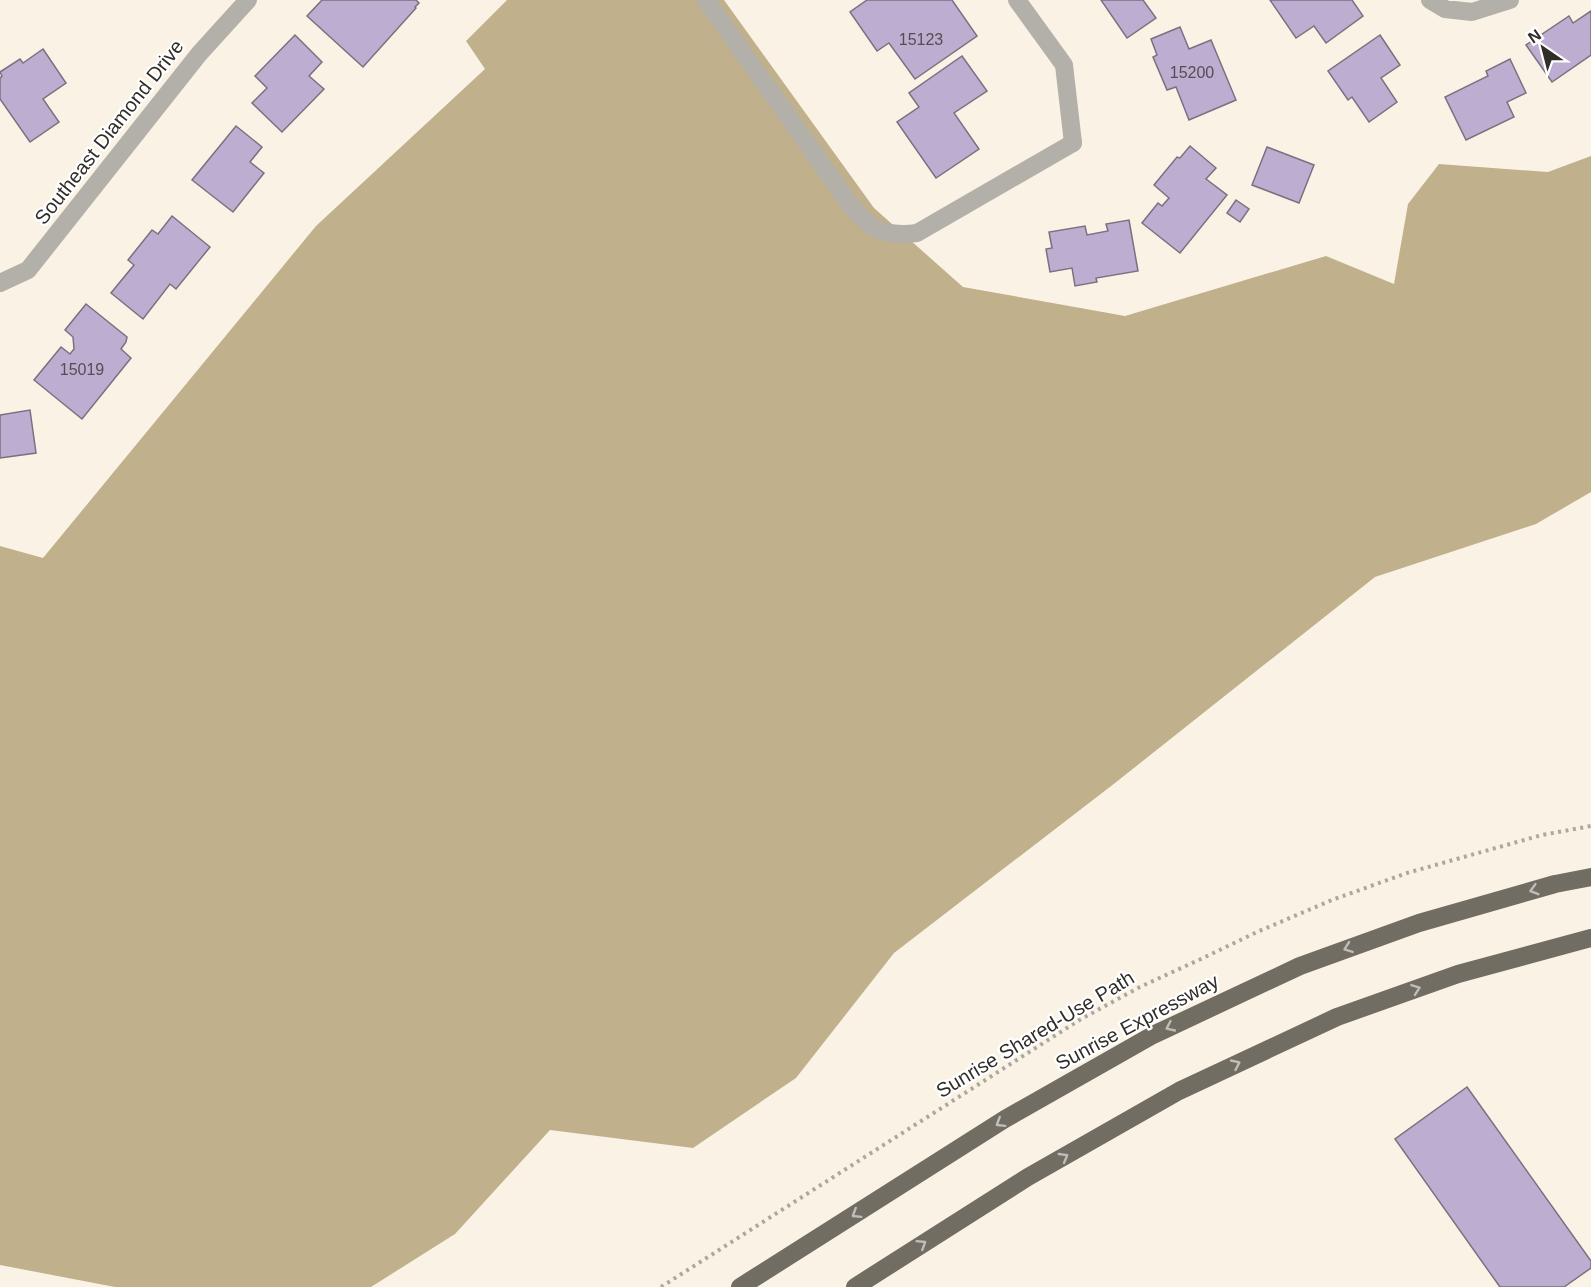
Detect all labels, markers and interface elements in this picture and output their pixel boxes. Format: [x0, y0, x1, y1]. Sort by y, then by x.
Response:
north arrow [1513, 18, 1573, 78]
text: N [1525, 26, 1544, 46]
house number: 15123 [899, 31, 943, 48]
street label: Southeast Diamond Drive [30, 35, 188, 229]
house number: 15200 [1170, 64, 1214, 81]
house number: 15019 [60, 361, 104, 378]
one-way arrow [1529, 883, 1540, 895]
one-way arrow [1343, 941, 1354, 954]
street label: Sunrise Shared-Use Path [932, 966, 1138, 1102]
street label: Sunrise Expressway [1052, 970, 1222, 1074]
one-way arrow [1410, 984, 1420, 997]
one-way arrow [1165, 1020, 1176, 1032]
one-way arrow [1229, 1060, 1240, 1072]
one-way arrow [996, 1115, 1006, 1127]
one-way arrow [1058, 1152, 1068, 1164]
one-way arrow [852, 1206, 862, 1218]
one-way arrow [916, 1240, 926, 1252]

